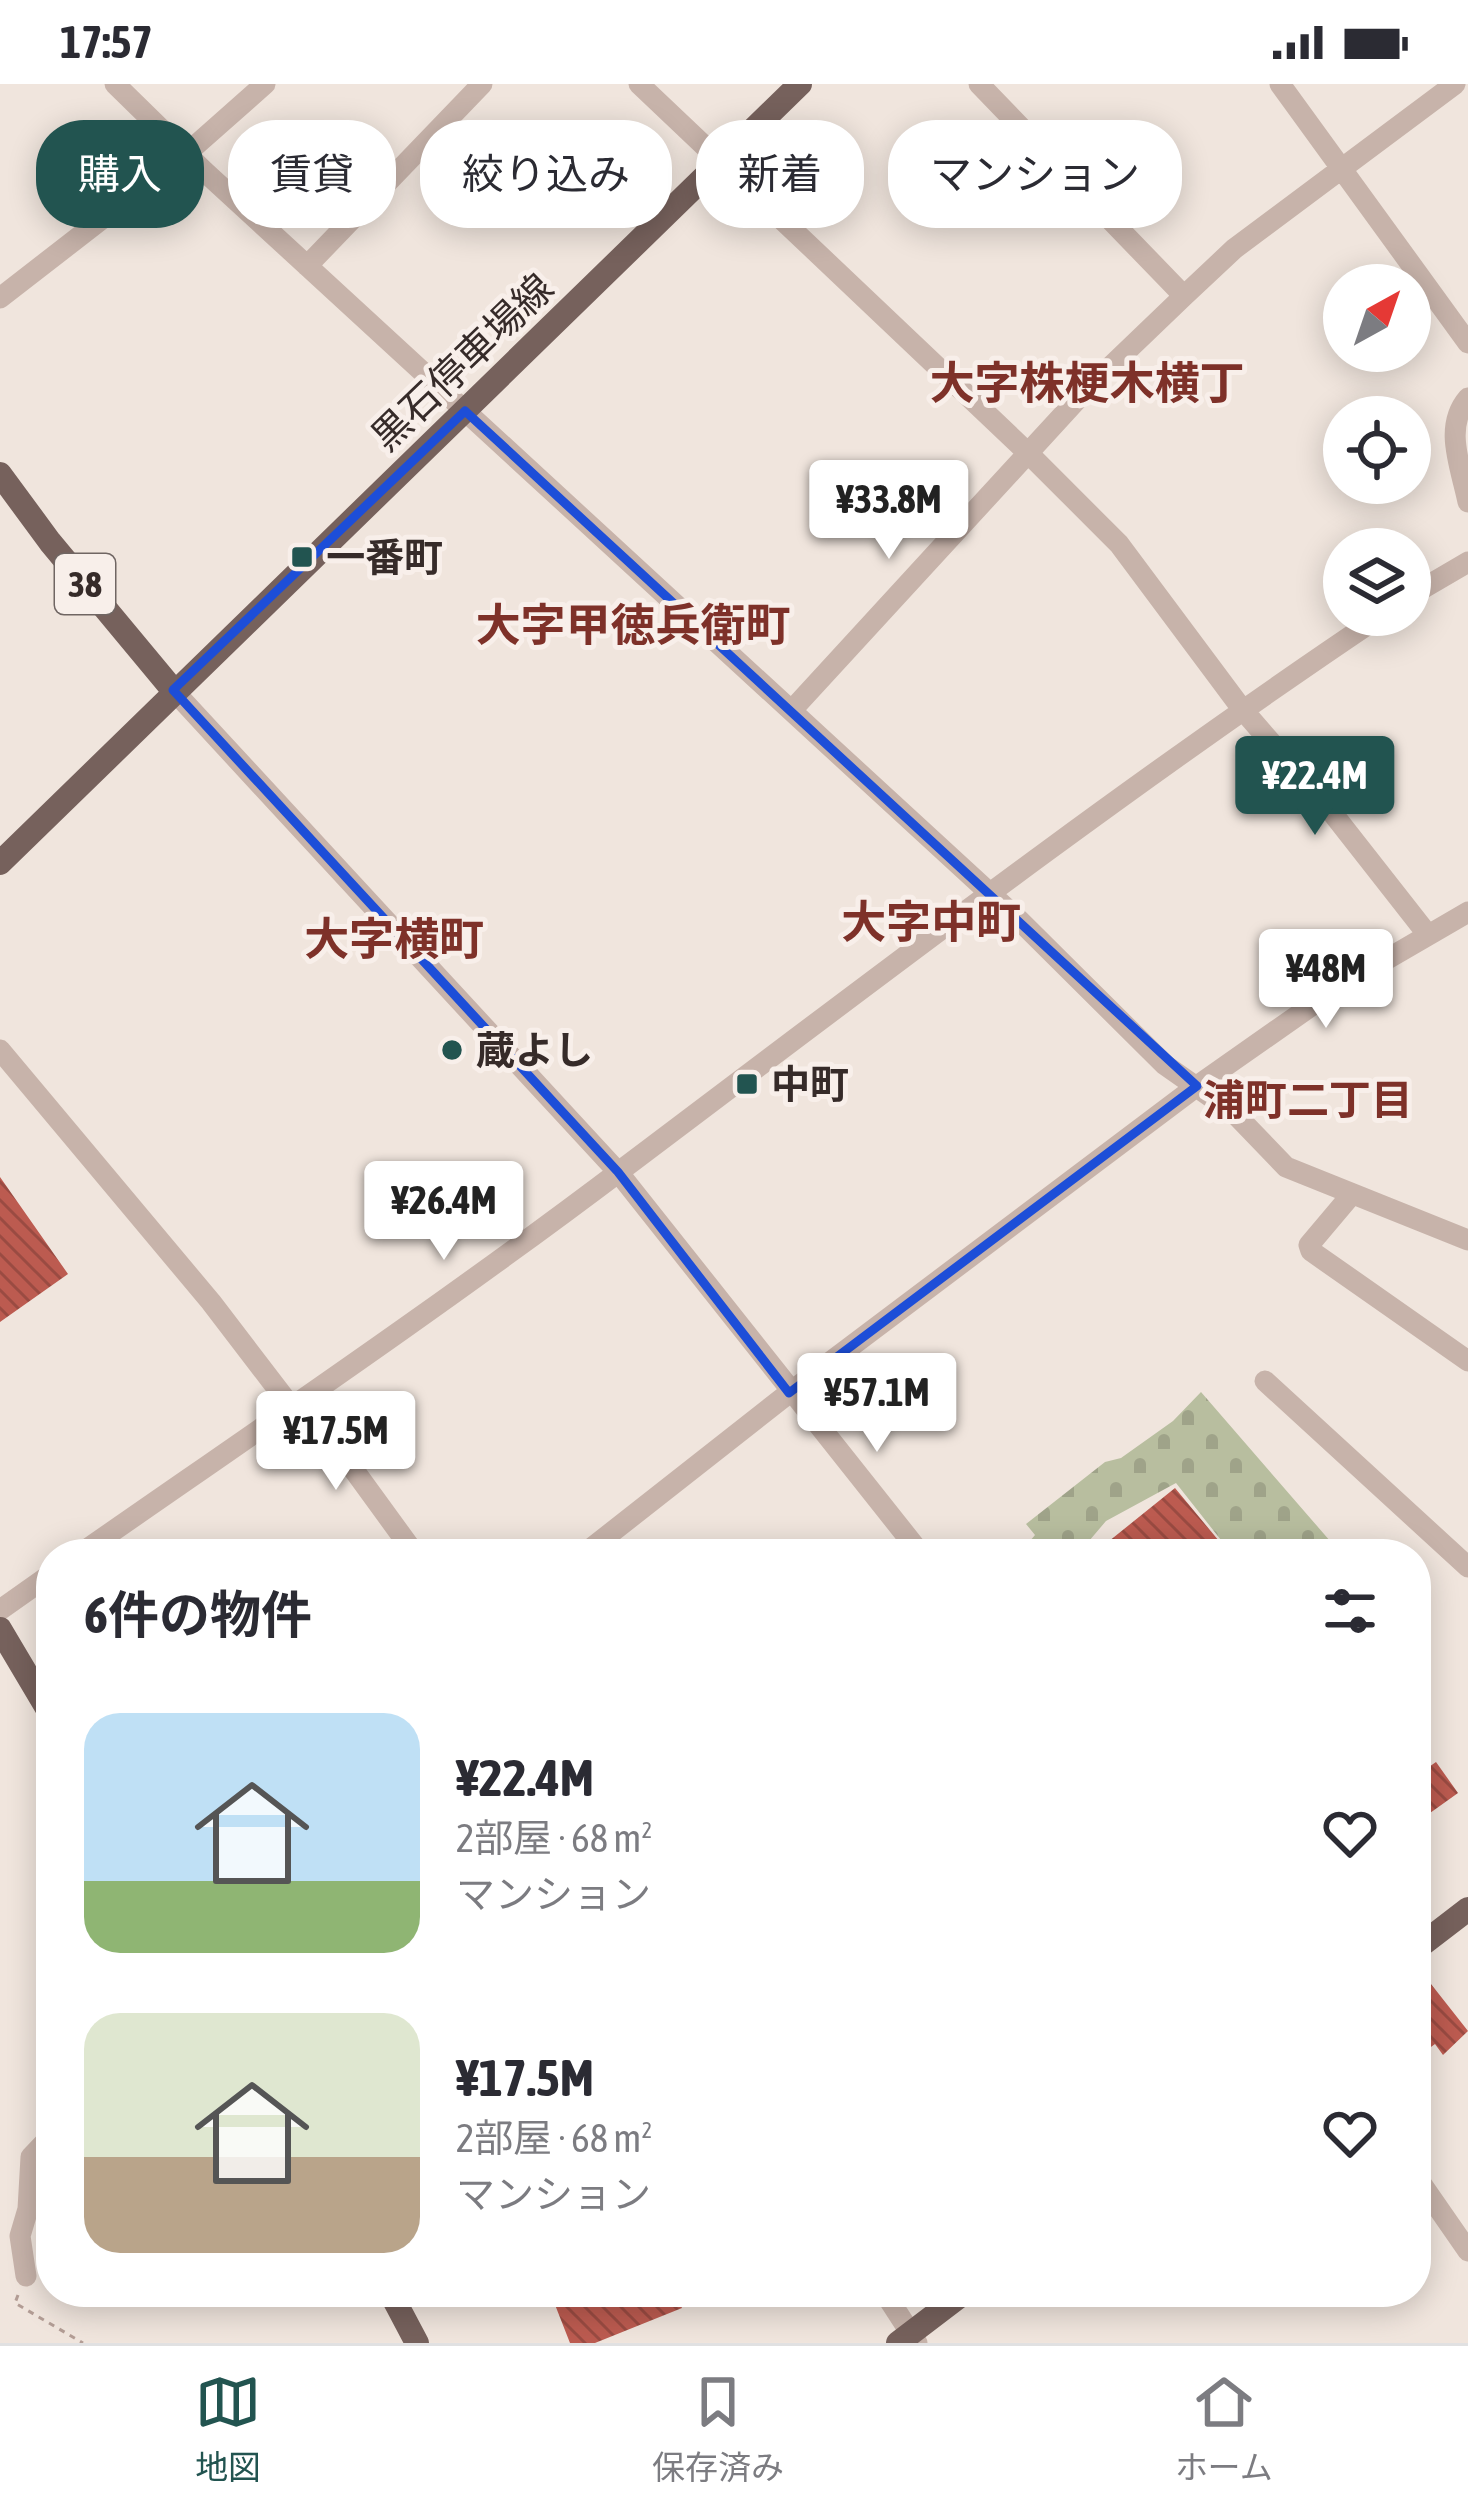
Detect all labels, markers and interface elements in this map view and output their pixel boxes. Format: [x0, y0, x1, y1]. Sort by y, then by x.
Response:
text: 17:57 [60, 16, 153, 68]
chip: 購入 [36, 120, 204, 228]
chip: 賃貸 [228, 120, 396, 228]
chip: 絞り込み [420, 120, 672, 228]
chip: 新着 [696, 120, 864, 228]
chip: マンション [888, 120, 1182, 228]
north arrow [1323, 264, 1431, 372]
map controls [1323, 264, 1431, 636]
street label: 黒石停車場線 [363, 265, 561, 459]
district label: 大字株梗木横丁 [929, 357, 1245, 409]
button: locate [1323, 396, 1431, 504]
pin: ¥33.8M [791, 460, 987, 562]
text: ¥33.8M [836, 477, 942, 521]
button: layers [1323, 528, 1431, 636]
place label: 一番町 [326, 535, 443, 579]
marker: 一番町 [289, 544, 315, 570]
road number: 38 [55, 554, 115, 614]
district label: 大字甲徳兵衛町 [475, 599, 791, 651]
pin: ¥22.4M [1217, 736, 1413, 838]
text: ¥22.4M [1262, 753, 1368, 797]
district label: 大字中町 [841, 896, 1021, 948]
district label: 大字横町 [304, 913, 484, 965]
pin: ¥48M [1255, 929, 1397, 1031]
text: ¥48M [1286, 946, 1366, 990]
place label: 蔵よし [476, 1028, 593, 1072]
marker: 蔵よし [439, 1037, 465, 1063]
place label: 中町 [771, 1062, 849, 1106]
marker: 中町 [734, 1071, 760, 1097]
district label: 浦町二丁目 [1203, 1076, 1413, 1124]
pin: ¥26.4M [346, 1161, 542, 1263]
text: ¥26.4M [391, 1178, 497, 1222]
pin: ¥57.1M [779, 1353, 975, 1455]
text: ¥57.1M [824, 1370, 930, 1414]
pin: ¥17.5M [238, 1391, 434, 1493]
text: ¥17.5M [283, 1408, 389, 1452]
icon: filters [1317, 1578, 1383, 1644]
text: 6件の物件 [84, 1585, 312, 1644]
text: ¥22.4M [456, 1748, 594, 1807]
icon: home [180, 1761, 324, 1905]
icon: heart [1317, 1800, 1383, 1866]
text: 2部屋 · 68 m² [456, 1816, 652, 1860]
text: マンション [456, 1872, 651, 1916]
text: ¥17.5M [456, 2048, 594, 2107]
icon: home [180, 2061, 324, 2205]
icon: heart [1317, 2100, 1383, 2166]
text: 2部屋 · 68 m² [456, 2116, 652, 2160]
text: マンション [456, 2172, 651, 2216]
tab: 地図 [195, 2369, 261, 2489]
tab: 保存済み [652, 2369, 784, 2489]
tab: ホーム [1175, 2369, 1273, 2489]

